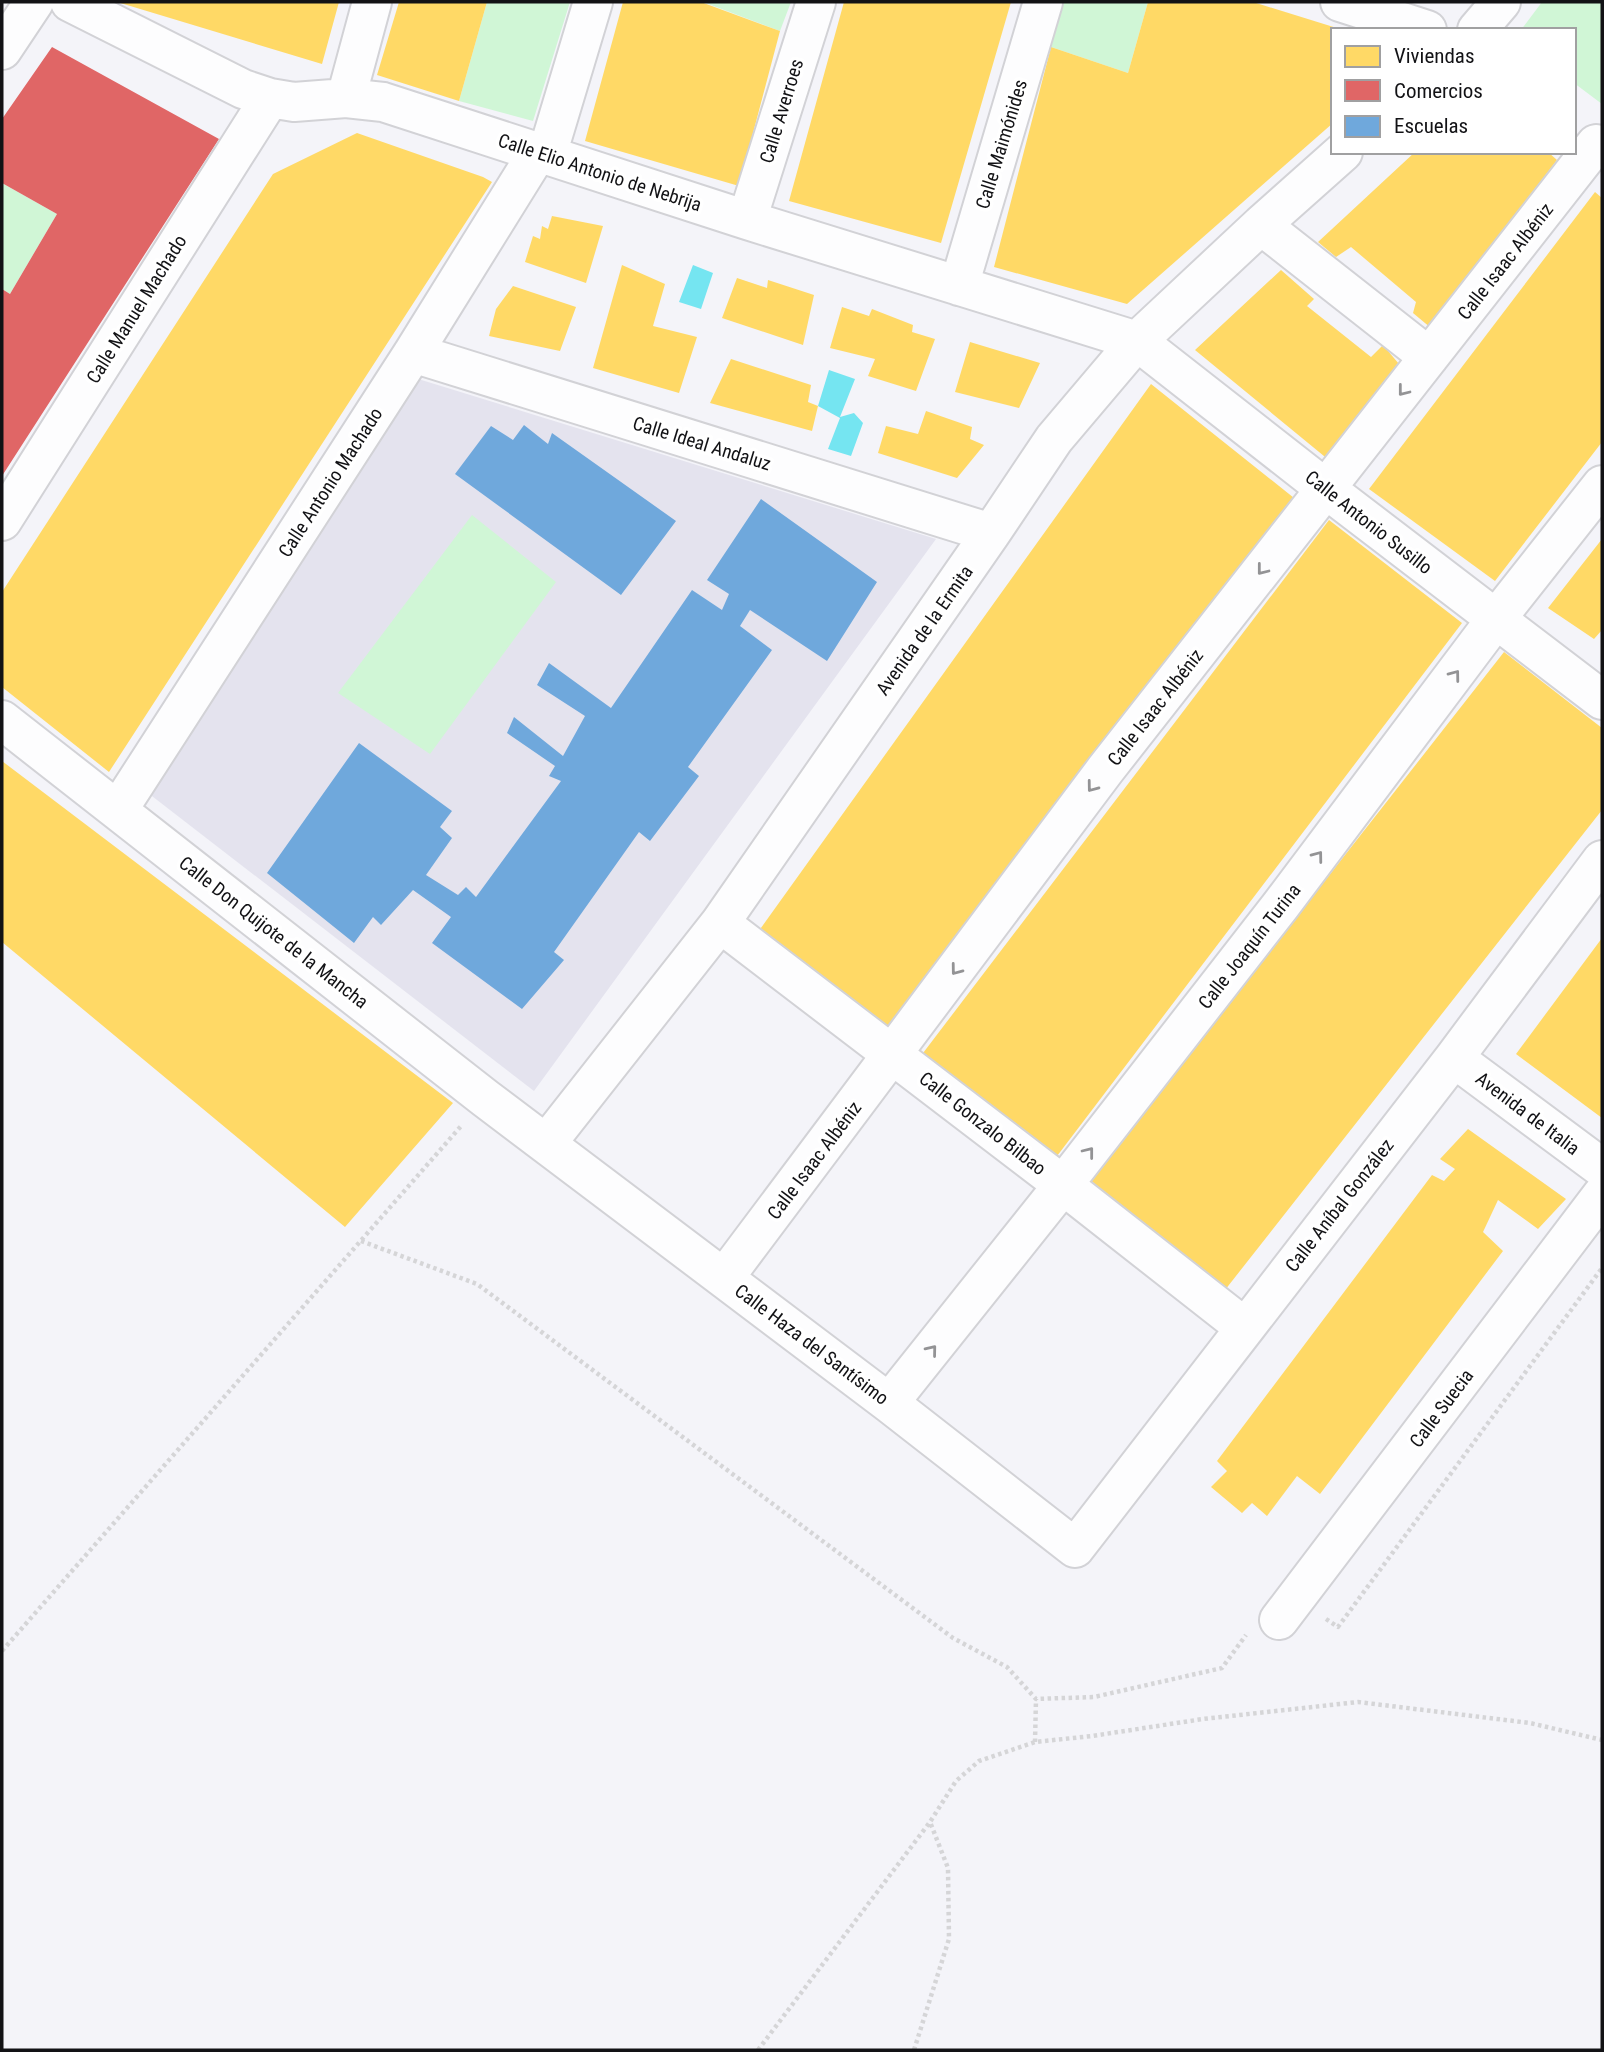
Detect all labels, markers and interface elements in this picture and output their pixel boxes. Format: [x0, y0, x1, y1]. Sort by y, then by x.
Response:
legend [1331, 28, 1576, 154]
text: Viviendas [1394, 44, 1474, 68]
street label: Calle Averroes [755, 56, 808, 166]
street label: Calle Maimónides [971, 77, 1032, 212]
text: Comercios [1394, 79, 1483, 103]
text: Escuelas [1394, 114, 1468, 138]
street label: Calle Elio Antonio de Nebrija [495, 129, 705, 216]
street label: Calle Isaac Albéniz [1453, 198, 1558, 324]
street label: Calle Manuel Machado [81, 231, 191, 388]
one-way arrow [1398, 383, 1411, 395]
street label: Calle Antonio Machado [273, 403, 387, 561]
street label: Calle Ideal Andaluz [630, 412, 774, 475]
street label: Calle Antonio Susillo [1301, 466, 1437, 579]
street label: Avenida de la Ermita [871, 561, 978, 700]
one-way arrow [1258, 562, 1271, 574]
street label: Calle Isaac Albéniz [1103, 644, 1208, 770]
one-way arrow [1447, 670, 1459, 682]
one-way arrow [1088, 780, 1100, 792]
street label: Calle Don Quijote de la Mancha [175, 851, 373, 1013]
one-way arrow [1310, 851, 1322, 864]
street label: Calle Joaquín Turina [1193, 879, 1305, 1014]
one-way arrow [952, 962, 965, 975]
street label: Calle Gonzalo Bilbao [915, 1067, 1051, 1180]
street label: Avenida de Italia [1471, 1067, 1584, 1160]
street label: Calle Isaac Albéniz [762, 1097, 866, 1224]
street label: Calle Aníbal González [1280, 1134, 1399, 1276]
one-way arrow [1080, 1148, 1093, 1160]
street label: Calle Haza del Santísimo [730, 1279, 893, 1410]
one-way arrow [923, 1345, 936, 1357]
street label: Calle Suecia [1405, 1365, 1478, 1452]

